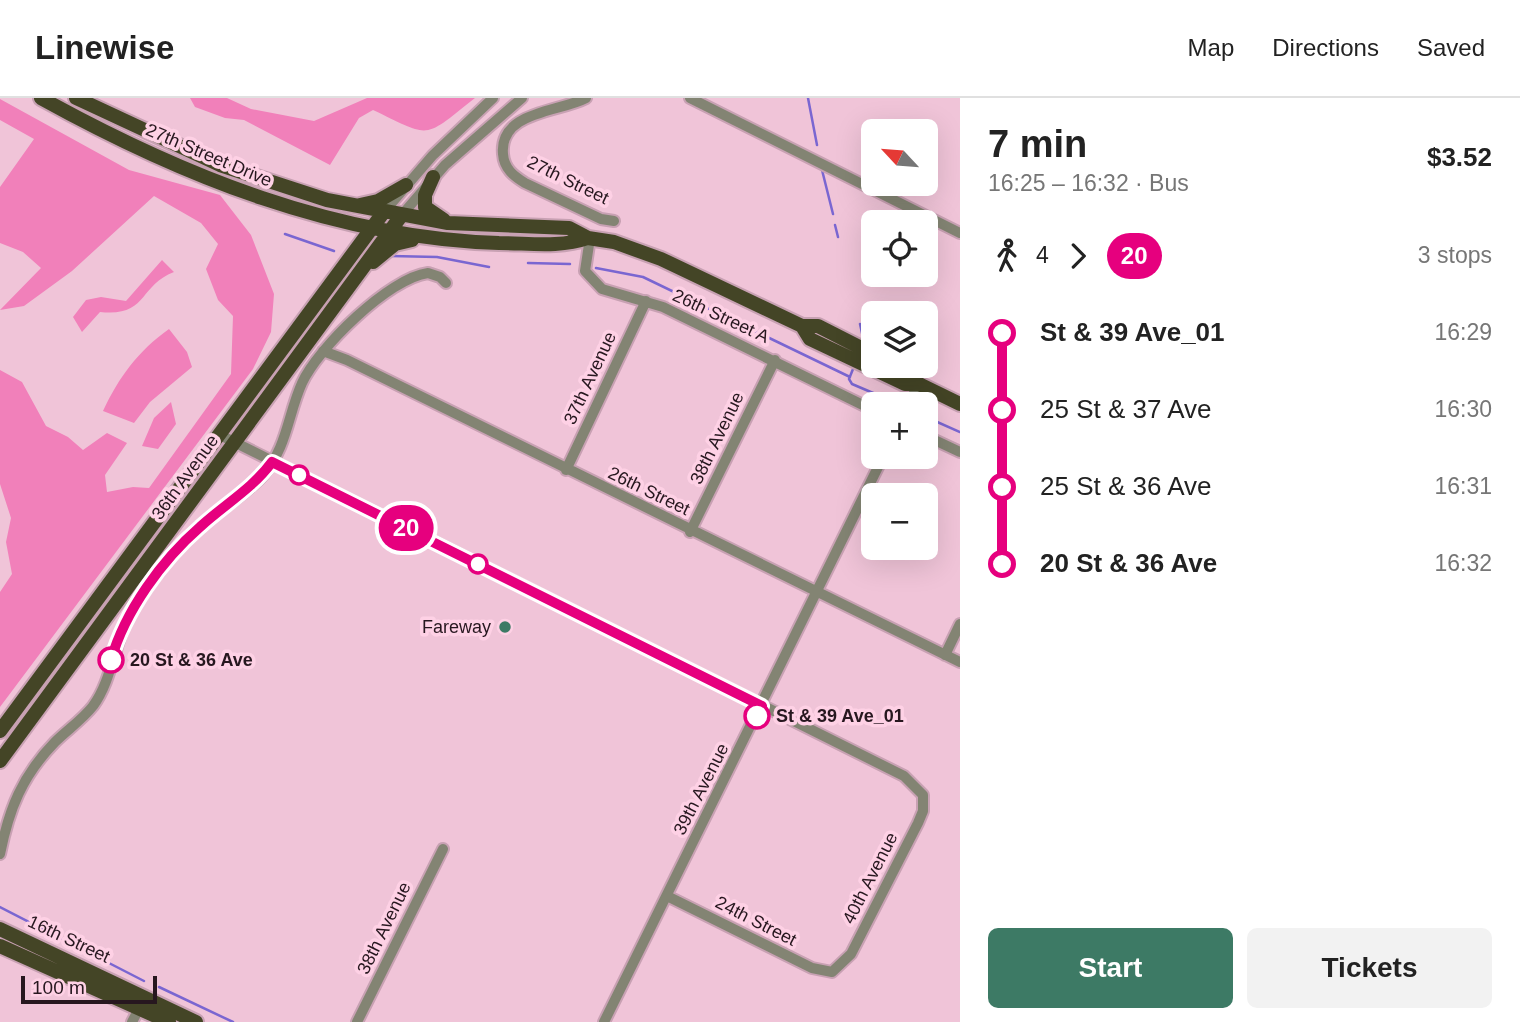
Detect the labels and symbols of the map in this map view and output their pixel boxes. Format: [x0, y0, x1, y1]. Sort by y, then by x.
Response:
street label: 27th Street Drive [143, 119, 275, 191]
north arrow [861, 119, 938, 196]
street label: 27th Street [524, 152, 612, 208]
street label: 26th Street A [670, 285, 772, 347]
street label: 37th Avenue [560, 329, 620, 427]
street label: 38th Avenue [686, 389, 748, 487]
street label: 36th Avenue [148, 431, 222, 523]
street label: 26th Street [605, 463, 693, 519]
unlabelled marker [289, 465, 309, 485]
line badge: 20 [374, 505, 438, 551]
unlabelled marker [468, 554, 488, 574]
place label: Fareway [422, 617, 491, 637]
marker: Fareway [497, 619, 513, 635]
marker: 20 St & 36 Ave [98, 647, 124, 673]
place label: 20 St & 36 Ave [130, 650, 253, 670]
marker: St & 39 Ave_01 [744, 703, 770, 729]
place label: St & 39 Ave_01 [776, 706, 904, 726]
street label: 39th Avenue [669, 740, 733, 838]
street label: 40th Avenue [838, 829, 902, 927]
street label: 38th Avenue [353, 879, 415, 977]
street label: 24th Street [712, 892, 800, 950]
street label: 16th Street [25, 911, 113, 967]
scale bar [21, 973, 158, 1005]

